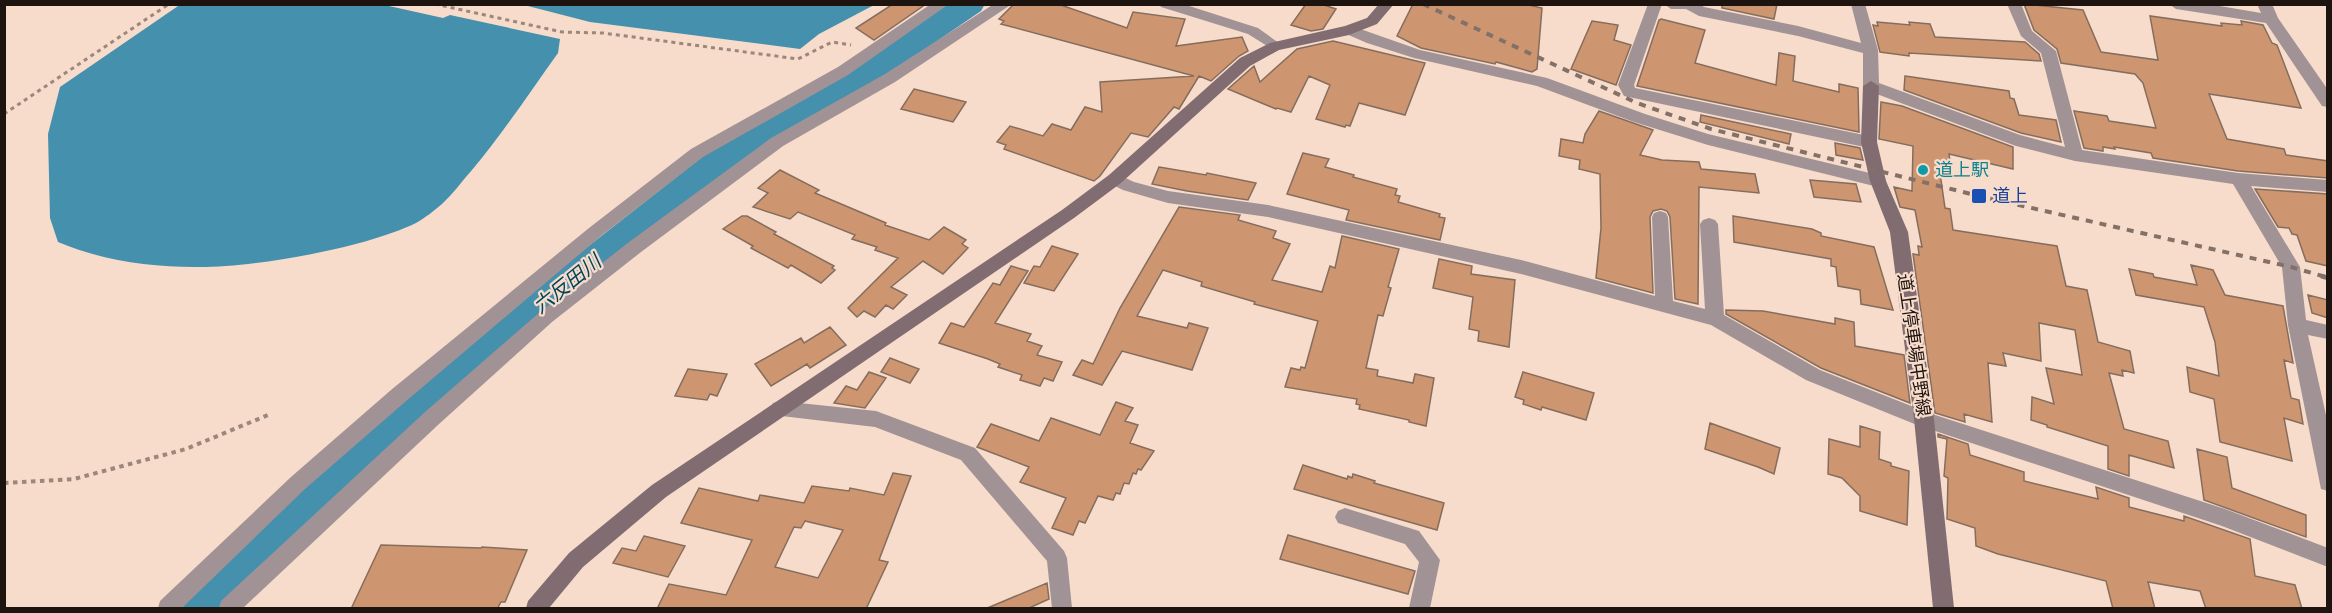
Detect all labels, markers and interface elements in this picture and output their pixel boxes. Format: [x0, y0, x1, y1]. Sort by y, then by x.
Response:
place label: 道上駅 [1935, 159, 1989, 180]
marker: 道上駅 [1916, 163, 1930, 177]
place label: 道上 [1992, 185, 2028, 206]
marker: 道上 [1970, 187, 1988, 205]
water label: 六反田川 [528, 248, 607, 318]
street label: 道上停車場中野線 [1894, 272, 1935, 418]

